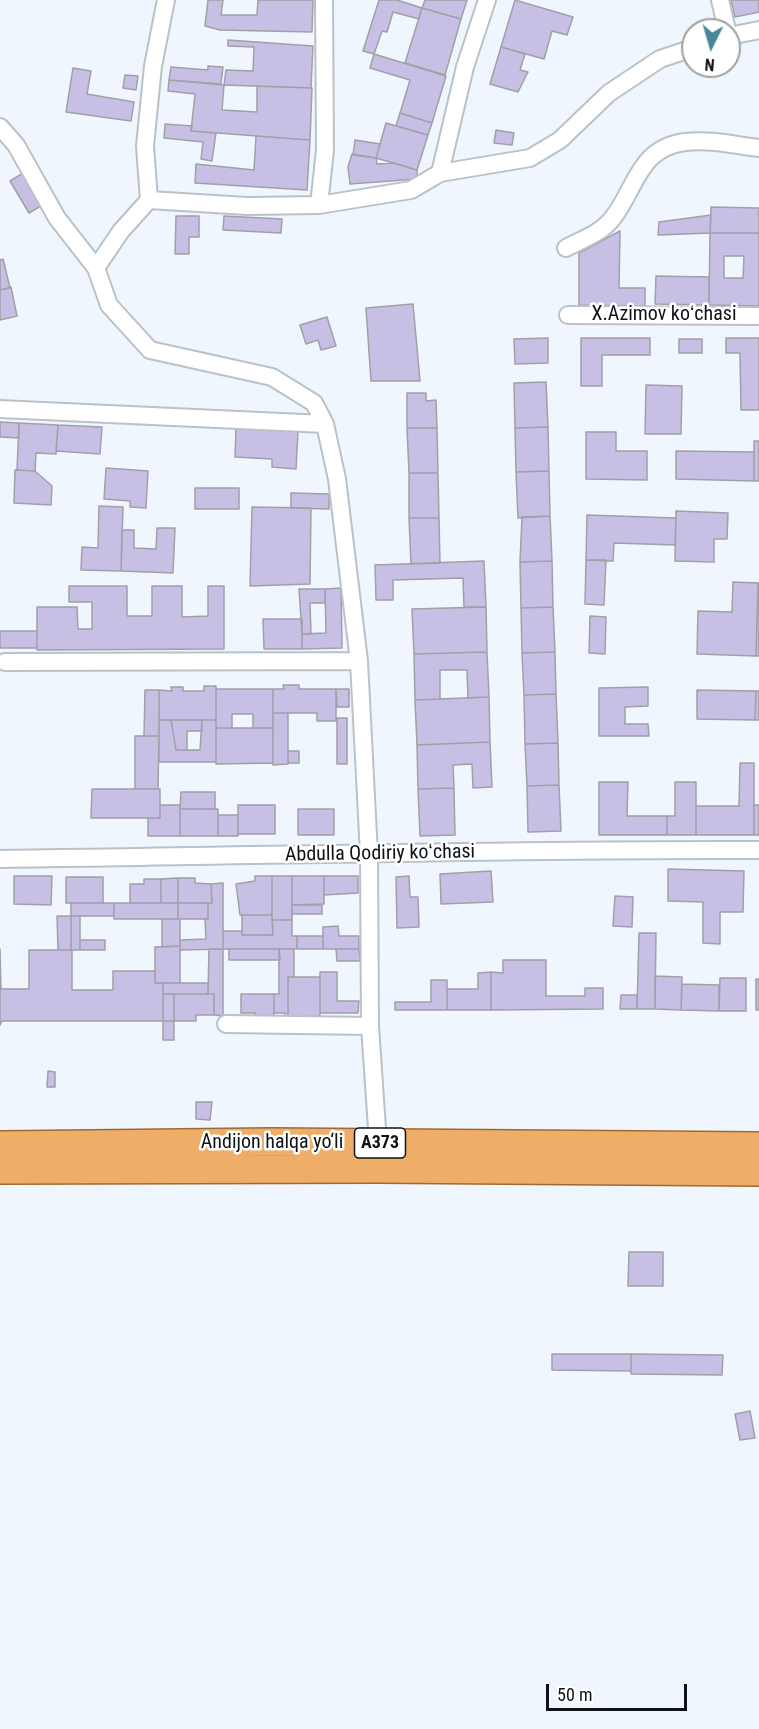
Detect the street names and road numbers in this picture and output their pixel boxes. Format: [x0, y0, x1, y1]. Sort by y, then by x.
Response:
street label: X.Azimov koʻchasi [591, 303, 737, 327]
street label: Abdulla Qodiriy koʻchasi [285, 840, 475, 868]
road number: A373 [354, 1128, 406, 1158]
street label: Andijon halqa yo‘li [201, 1131, 343, 1155]

